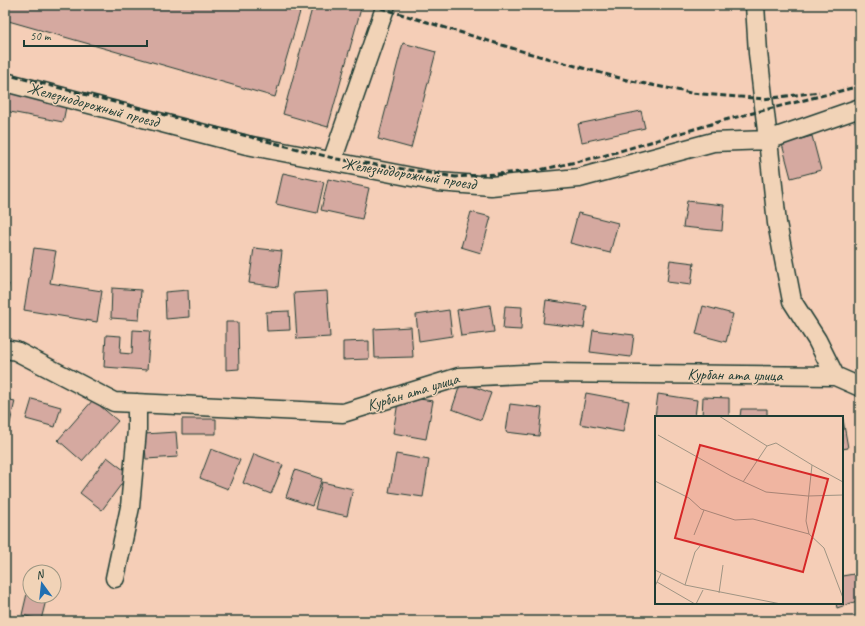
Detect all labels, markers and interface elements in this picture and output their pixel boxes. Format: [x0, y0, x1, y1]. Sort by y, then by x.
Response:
scale bar [24, 22, 147, 48]
text: 50 m [30, 28, 52, 44]
street label: Железнодорожный проезд [25, 78, 162, 133]
street label: Железнодорожный проезд [341, 154, 479, 195]
street label: Курбан ата улица [687, 364, 784, 386]
street label: Курбан ата улица [365, 368, 462, 415]
inset map [655, 416, 843, 604]
north arrow [22, 564, 62, 604]
text: N [34, 566, 47, 582]

